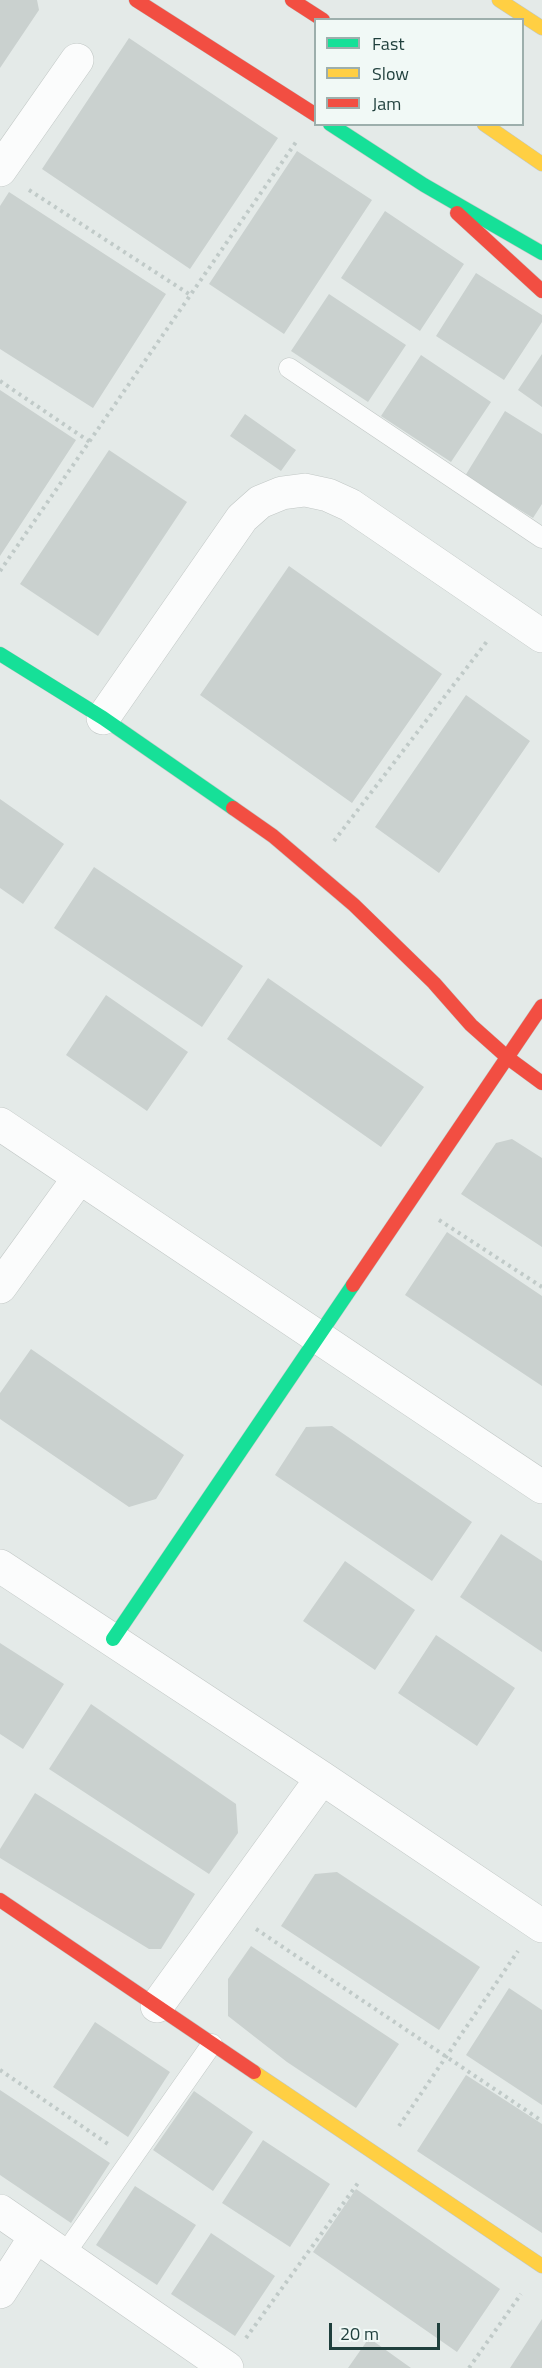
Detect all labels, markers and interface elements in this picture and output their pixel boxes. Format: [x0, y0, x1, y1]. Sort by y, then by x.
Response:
legend [314, 18, 524, 126]
text: Fast [372, 30, 405, 57]
text: Slow [372, 60, 409, 87]
text: Jam [372, 90, 401, 117]
scale bar [332, 2311, 443, 2349]
text: 20 m [340, 2320, 379, 2347]

